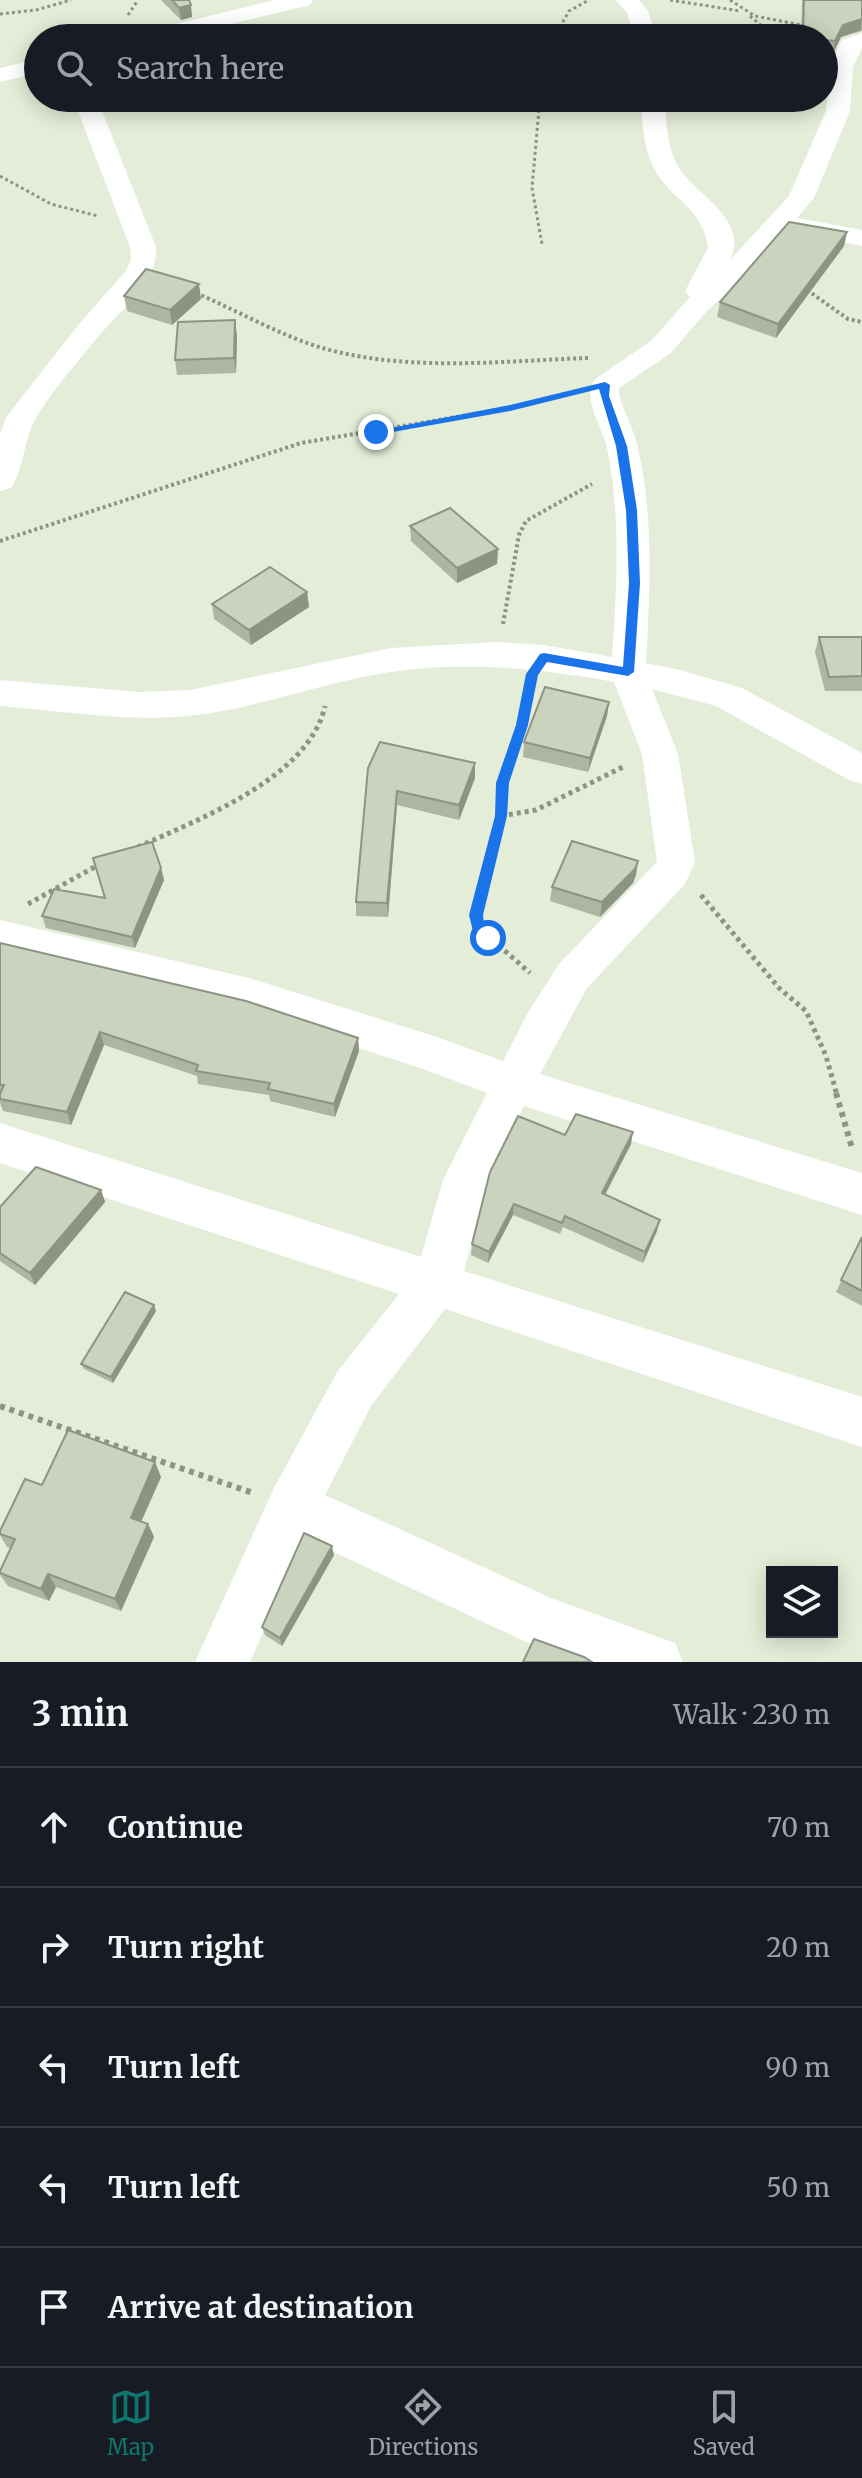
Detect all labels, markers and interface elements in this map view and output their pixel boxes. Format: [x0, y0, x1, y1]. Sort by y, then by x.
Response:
search box [24, 24, 838, 112]
icon: search [52, 46, 96, 90]
text: Search here [116, 49, 284, 87]
route end [358, 414, 394, 450]
route start [470, 920, 506, 956]
map controls [766, 1566, 838, 1638]
button: layers [766, 1566, 838, 1638]
text: 3 min [32, 1693, 128, 1735]
text: Walk · 230 m [673, 1698, 830, 1731]
icon: ahead [32, 1805, 76, 1849]
text: Continue [108, 1808, 243, 1846]
text: 70 m [767, 1811, 830, 1844]
icon: right [32, 1925, 76, 1969]
text: Turn right [108, 1928, 264, 1966]
text: 20 m [766, 1931, 830, 1964]
icon: left [32, 2045, 76, 2089]
text: Turn left [108, 2048, 240, 2086]
text: 90 m [766, 2051, 830, 2084]
icon: left [32, 2165, 76, 2209]
text: Turn left [108, 2168, 240, 2206]
text: 50 m [766, 2171, 830, 2204]
icon: arrive [32, 2285, 76, 2329]
text: Arrive at destination [108, 2288, 414, 2326]
tab: Map [107, 2385, 154, 2461]
tab: Directions [368, 2385, 478, 2461]
tab: Saved [693, 2385, 755, 2461]

